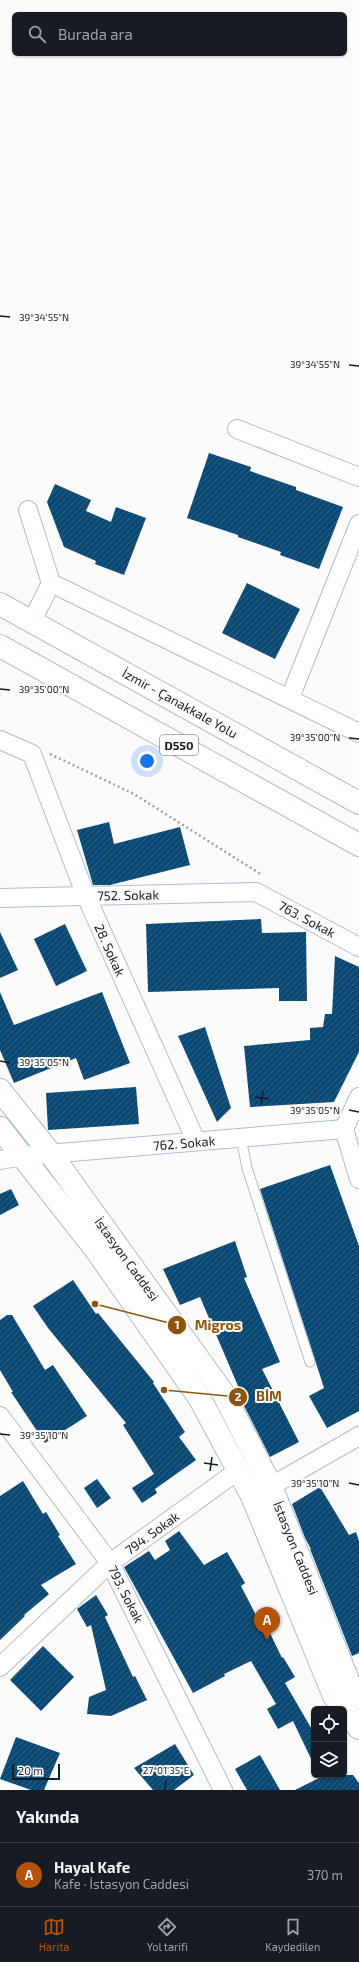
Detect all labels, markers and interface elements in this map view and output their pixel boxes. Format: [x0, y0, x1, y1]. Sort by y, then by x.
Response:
search box [12, 12, 347, 56]
icon: search [26, 23, 48, 45]
text: Burada ara [58, 25, 133, 43]
text: 39°34'55"N [19, 311, 69, 323]
text: 39°34'55"N [290, 358, 340, 370]
street label: İzmir - Çanakkale Yolu [119, 665, 240, 742]
text: 39°35'00"N [19, 683, 69, 695]
text: 39°35'00"N [290, 731, 340, 743]
road number: D550 [160, 735, 198, 755]
your location [137, 751, 157, 771]
street label: 752. Sokak [97, 886, 159, 904]
street label: 763. Sokak [276, 897, 339, 941]
street label: 28. Sokak [91, 921, 129, 979]
text: 39°35'05"N [19, 1056, 69, 1068]
text: 39°35'05"N [290, 1104, 340, 1116]
street label: 762. Sokak [152, 1132, 216, 1154]
street label: İstasyon Caddesi [91, 1214, 163, 1304]
callout: Migros [167, 1312, 250, 1338]
text: Migros [195, 1316, 241, 1333]
text: 1 [174, 1317, 180, 1331]
callout: BİM [228, 1384, 290, 1410]
text: BİM [256, 1387, 282, 1404]
text: 2 [235, 1389, 242, 1403]
text: 39°35'10"N [20, 1429, 68, 1441]
text: 39°35'10"N [291, 1477, 339, 1489]
street label: İstasyon Caddesi [270, 1499, 322, 1597]
street label: 794. Sokak [122, 1508, 182, 1558]
street label: 793. Sokak [105, 1563, 147, 1626]
pin: A [254, 1607, 280, 1640]
map controls [311, 1706, 347, 1778]
button: locate [311, 1706, 347, 1742]
button: layers [311, 1742, 347, 1778]
scale bar [12, 1762, 60, 1781]
text: 20 m [18, 1764, 43, 1777]
text: 27°01'35"E [143, 1764, 190, 1776]
text: Yakında [16, 1806, 79, 1826]
text: Hayal Kafe [54, 1858, 130, 1876]
text: A [25, 1867, 33, 1883]
text: 370 m [307, 1867, 343, 1883]
text: Kafe · İstasyon Caddesi [54, 1876, 189, 1892]
tab: Harita [39, 1916, 69, 1953]
tab: Yol tarifi [147, 1916, 188, 1953]
tab: Kaydedilen [265, 1916, 320, 1953]

